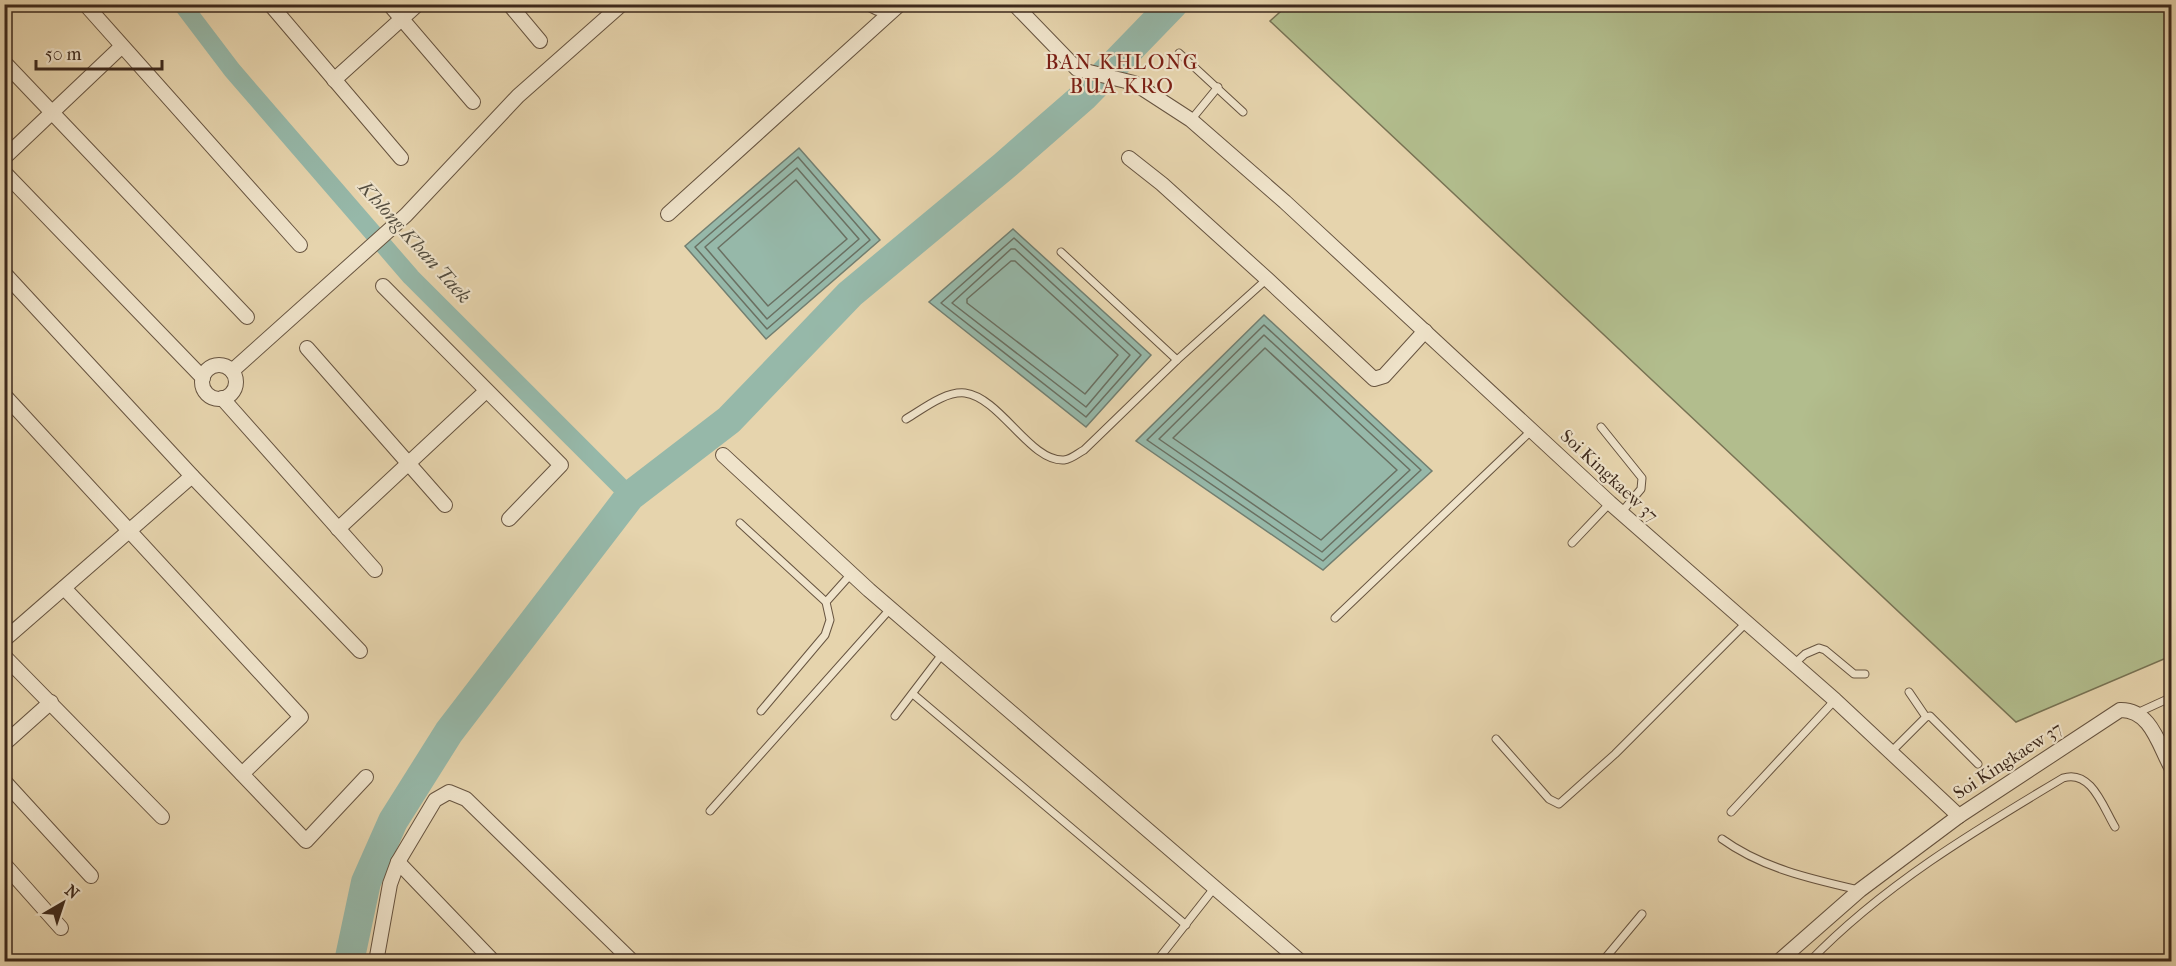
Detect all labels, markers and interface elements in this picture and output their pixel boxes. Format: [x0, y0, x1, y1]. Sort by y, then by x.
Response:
scale bar [36, 33, 162, 71]
text: 50 m [45, 44, 82, 65]
district label: BAN KHLONG BUA KRO [1045, 50, 1199, 98]
water label: Khlong Khan Taek [353, 175, 476, 308]
street label: Soi Kingkaew 37 [1556, 425, 1662, 527]
street label: Soi Kingkaew 37 [1950, 718, 2067, 804]
north arrow [33, 873, 93, 933]
text: N [61, 881, 83, 903]

